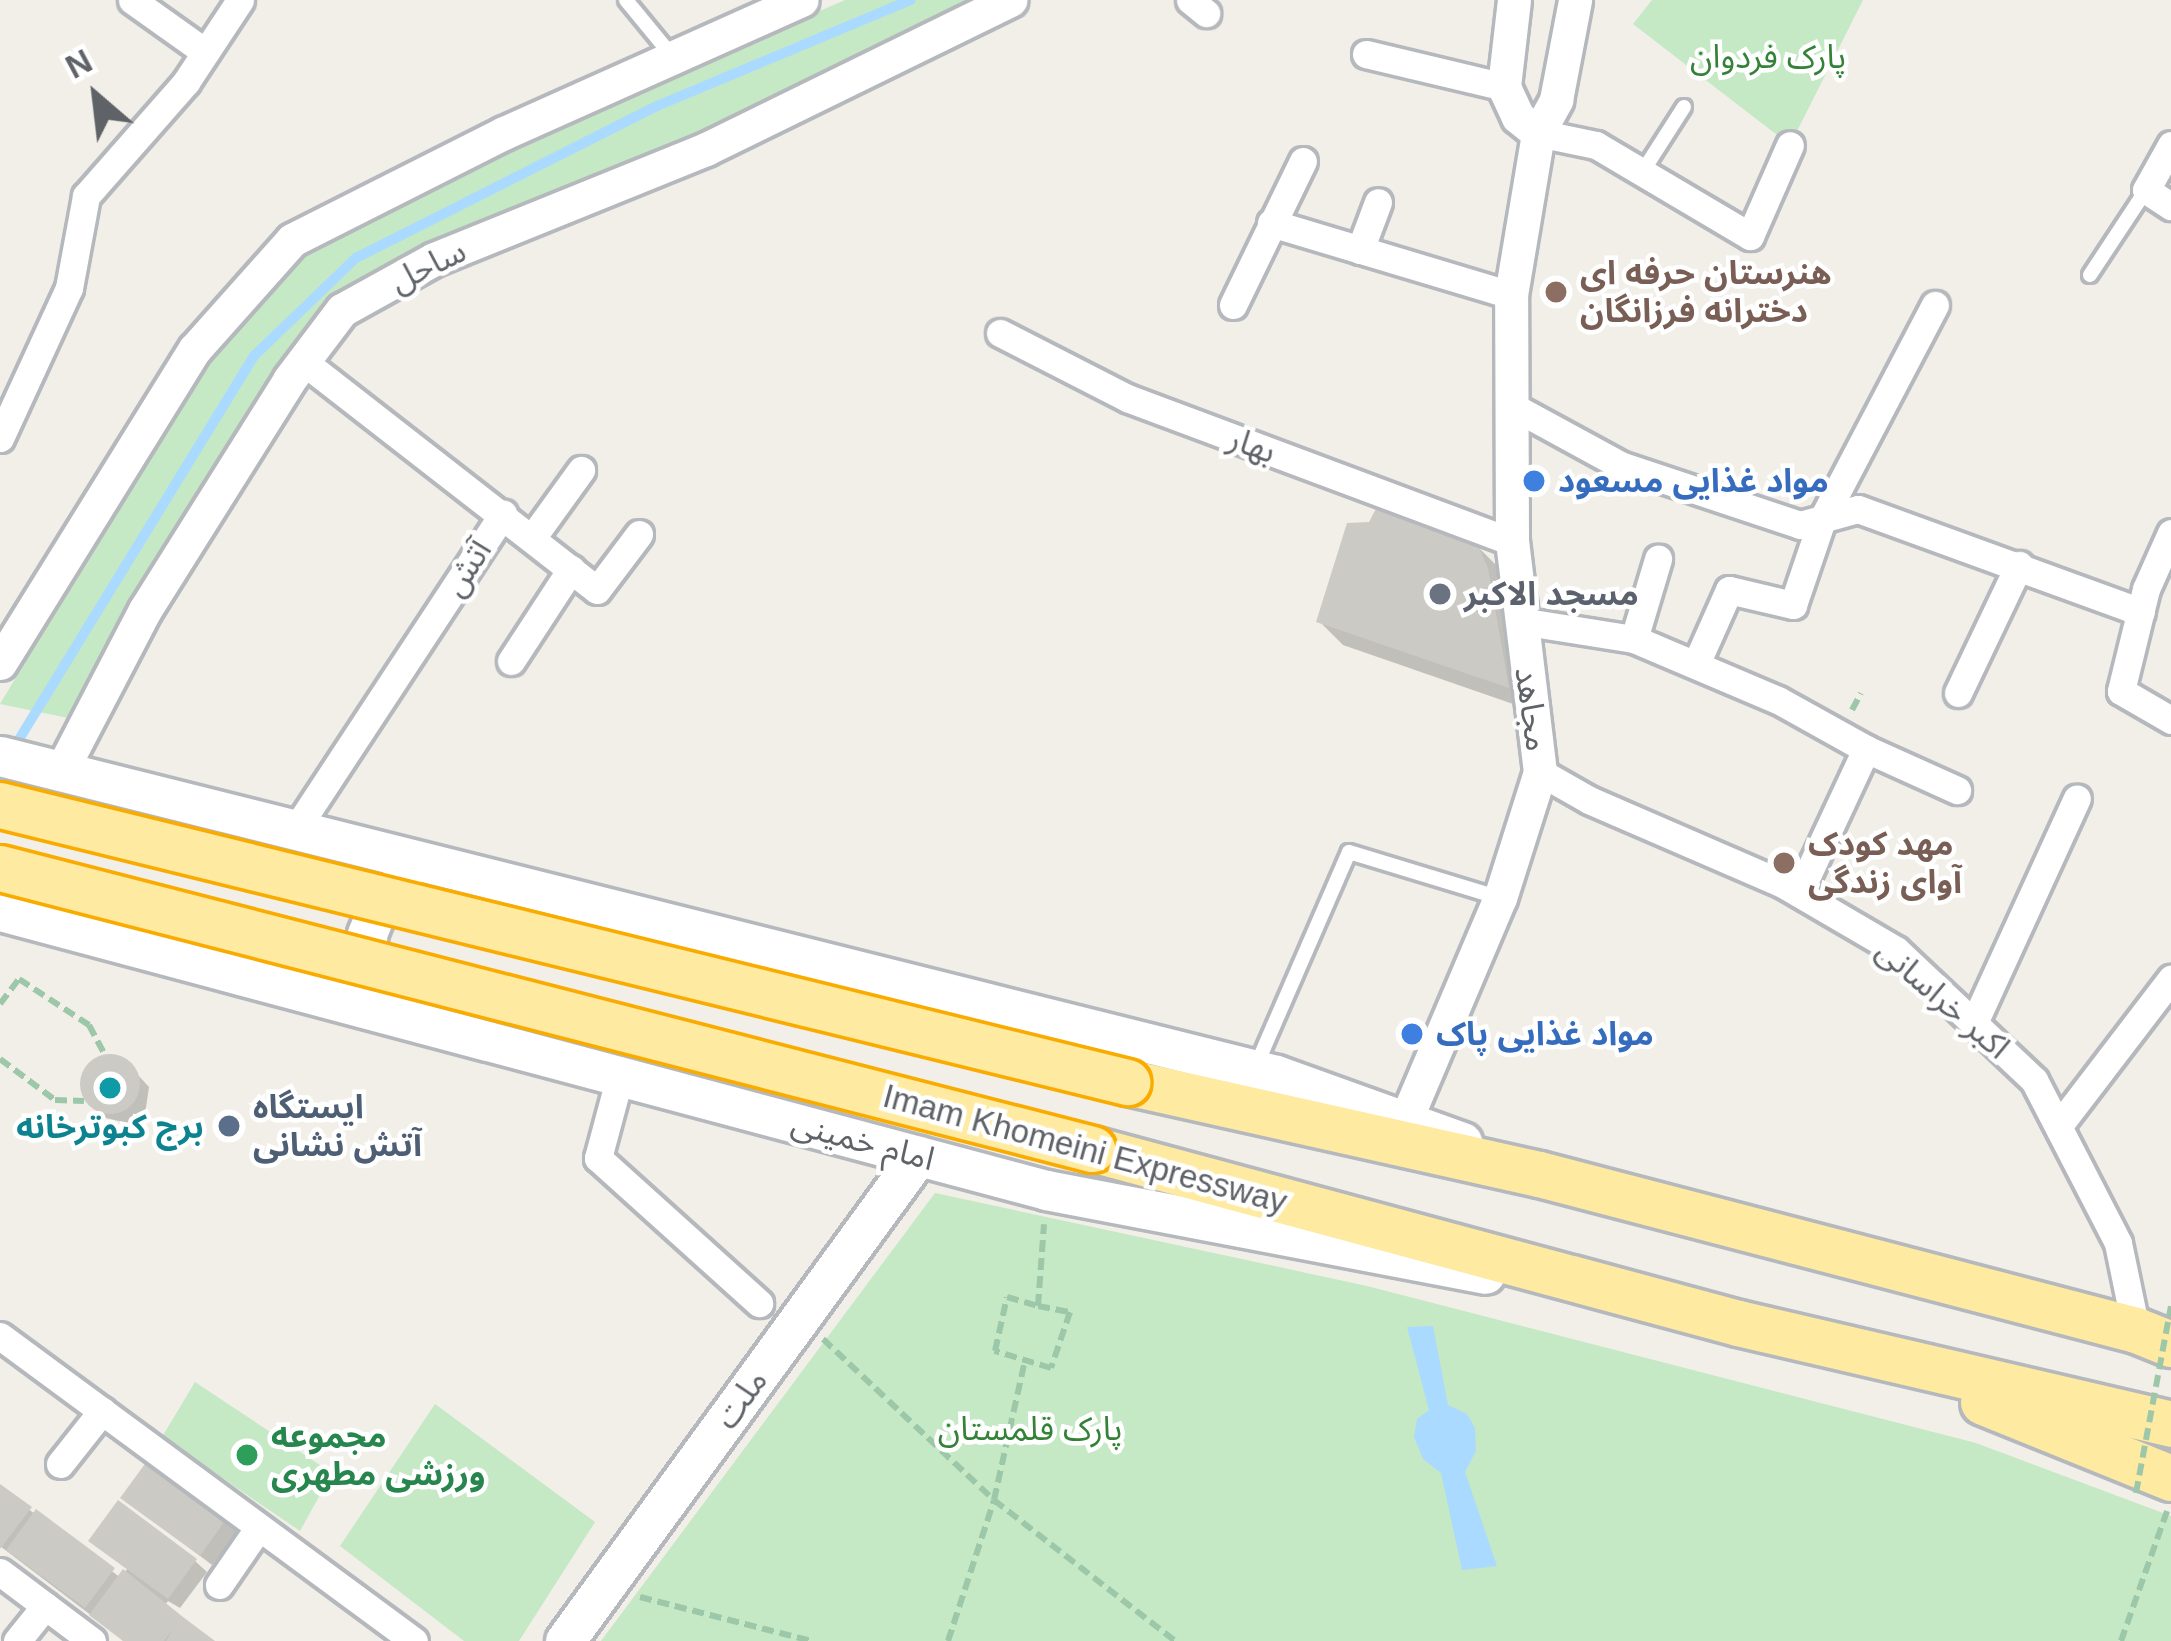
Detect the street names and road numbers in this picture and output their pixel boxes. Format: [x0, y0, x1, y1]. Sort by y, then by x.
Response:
street label: ساحل [384, 231, 472, 301]
street label: بهار [1223, 418, 1281, 472]
street label: آتش [434, 532, 500, 604]
street label: مجاهد [1507, 664, 1557, 754]
street label: اکبر خراسانی [1868, 931, 2018, 1067]
street label: Imam Khomeini Expressway [879, 1076, 1291, 1222]
street label: امام خمینی [787, 1103, 939, 1179]
street label: ملت [706, 1362, 776, 1436]

